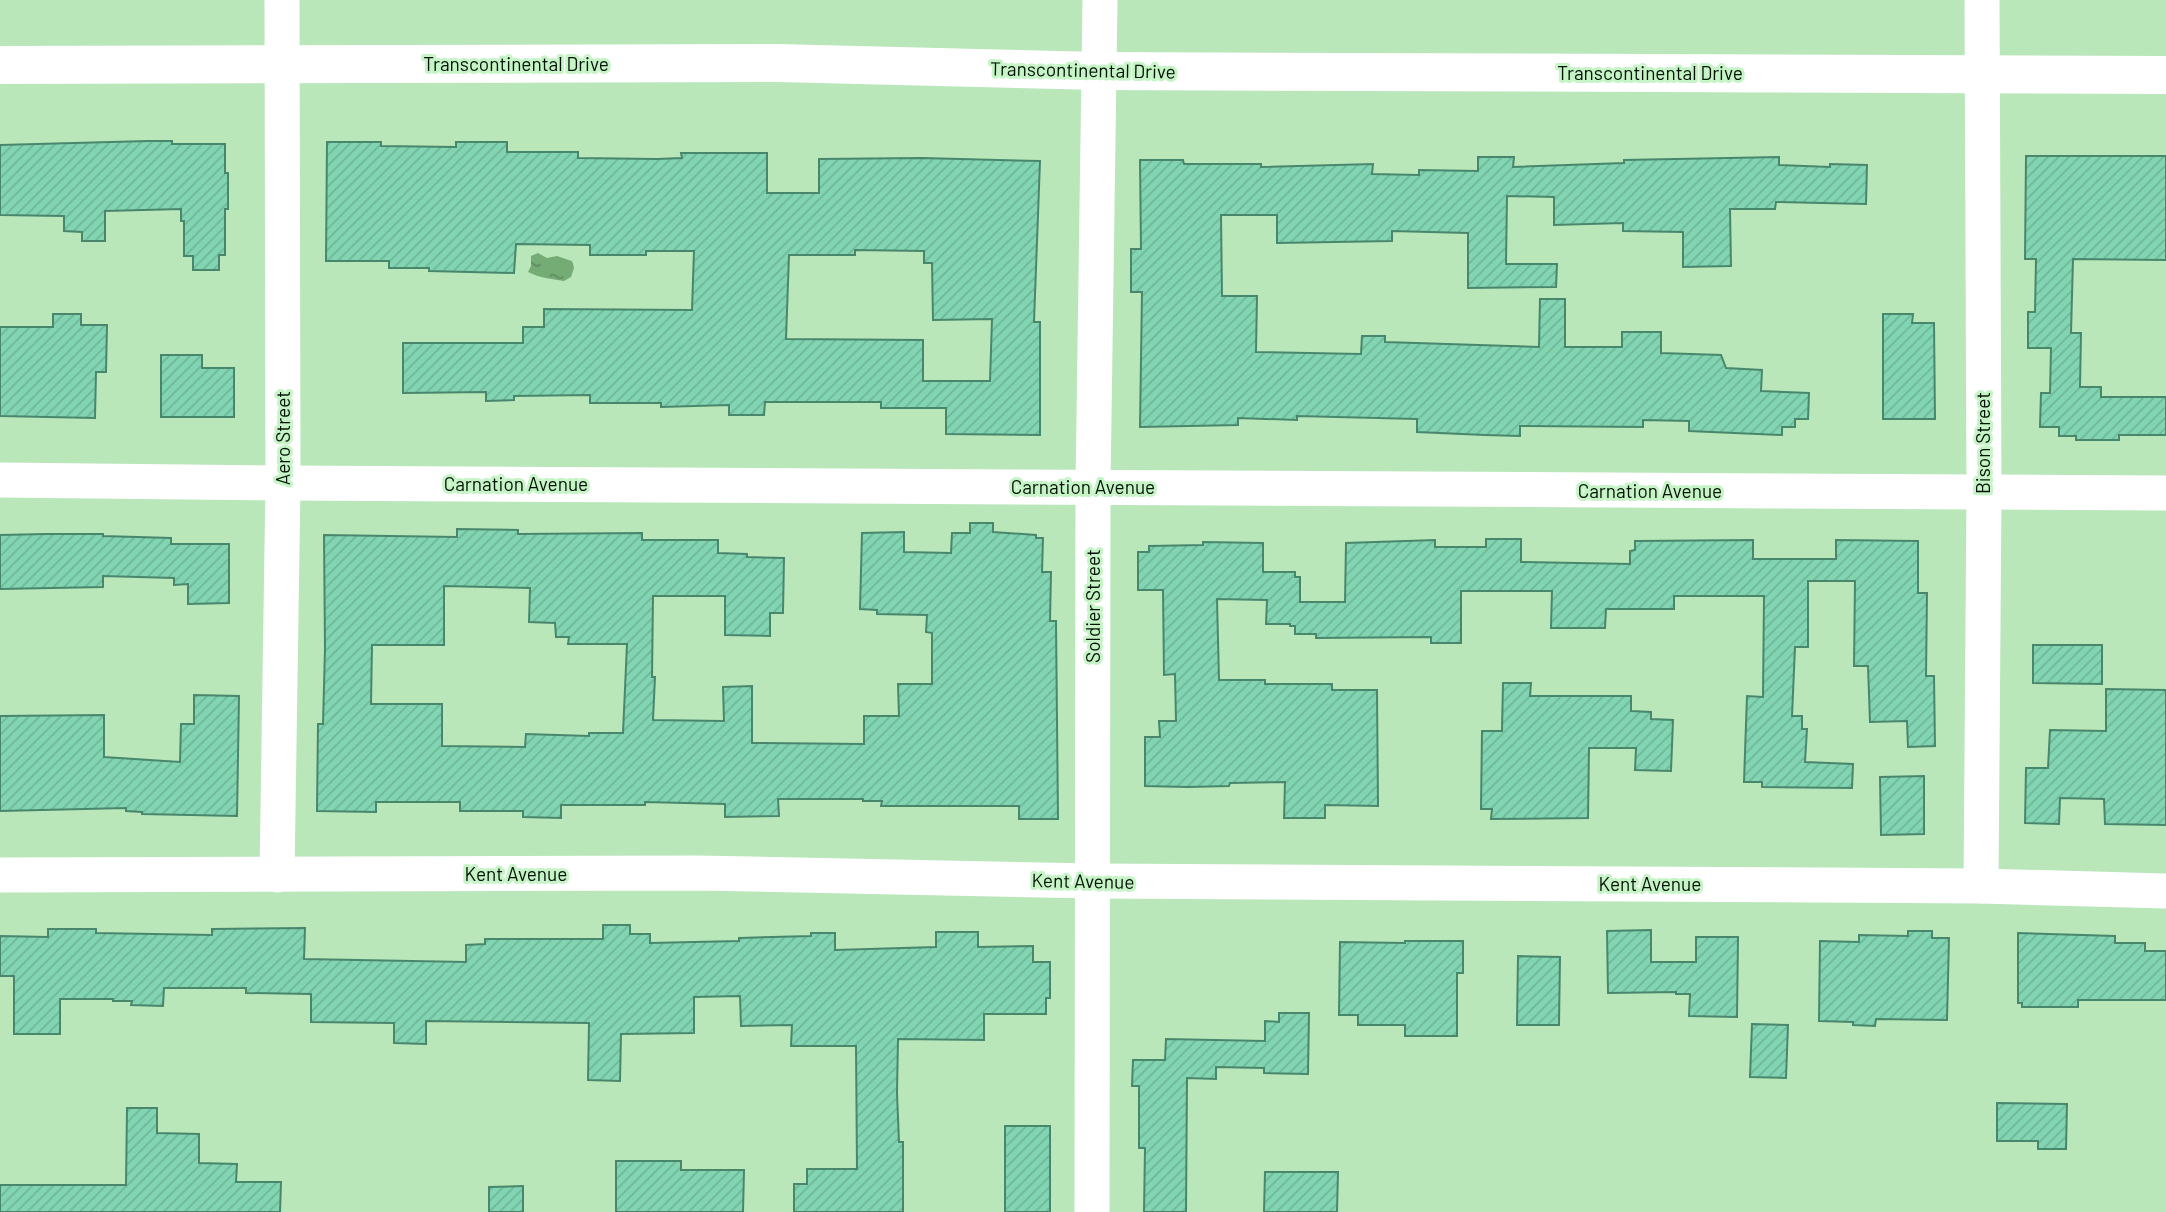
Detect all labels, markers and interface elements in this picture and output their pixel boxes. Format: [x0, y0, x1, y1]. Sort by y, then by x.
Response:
street label: Transcontinental Drive [423, 52, 609, 75]
street label: Transcontinental Drive [990, 56, 1176, 83]
street label: Transcontinental Drive [1557, 61, 1743, 84]
street label: Aero Street [271, 391, 294, 485]
street label: Bison Street [1971, 392, 1994, 494]
street label: Carnation Avenue [444, 472, 588, 495]
street label: Carnation Avenue [1011, 475, 1155, 498]
street label: Carnation Avenue [1578, 479, 1722, 502]
street label: Soldier Street [1081, 549, 1104, 663]
street label: Kent Avenue [465, 862, 567, 885]
street label: Kent Avenue [1031, 868, 1135, 893]
street label: Kent Avenue [1599, 872, 1701, 895]

